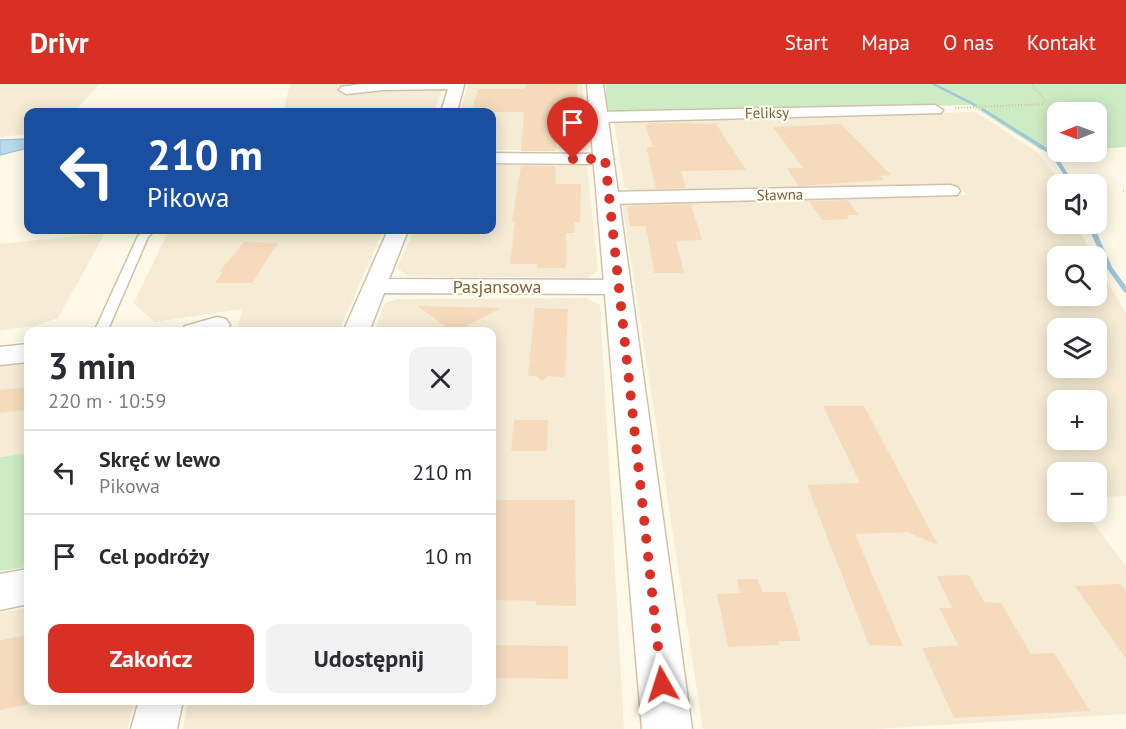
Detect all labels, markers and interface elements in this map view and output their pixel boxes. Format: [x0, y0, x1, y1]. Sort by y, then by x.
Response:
text: Drivr [30, 24, 89, 61]
text: Start [785, 29, 828, 56]
text: Mapa [861, 29, 910, 56]
text: O nas [943, 29, 994, 56]
text: Kontakt [1027, 29, 1096, 56]
pin [547, 97, 598, 159]
north arrow [1047, 102, 1107, 162]
map controls [1047, 102, 1107, 522]
street label: Feliksy [745, 103, 789, 122]
icon: arrive [556, 106, 589, 139]
text: 210 m [147, 127, 263, 182]
icon: left [48, 132, 126, 210]
button: sound [1047, 174, 1107, 234]
text: Pikowa [147, 180, 229, 214]
street label: Sławna [757, 185, 803, 204]
button: search [1047, 246, 1107, 306]
street label: Pasjansowa [453, 275, 541, 298]
button: layers [1047, 318, 1107, 378]
text: 3 min [48, 342, 136, 389]
button: close [409, 347, 472, 410]
text: 220 m · 10:59 [48, 388, 166, 414]
button: + [1047, 390, 1107, 450]
text: Skręć w lewo [99, 445, 220, 473]
icon: left [48, 456, 81, 489]
text: 210 m [412, 458, 472, 486]
button: − [1047, 462, 1107, 522]
text: Pikowa [99, 473, 160, 499]
icon: arrive [48, 540, 81, 573]
text: Cel podróży [99, 542, 209, 570]
text: 10 m [424, 542, 472, 570]
button: Zakończ [48, 624, 254, 693]
button: Udostępnij [266, 624, 472, 693]
position arrow [630, 652, 694, 716]

